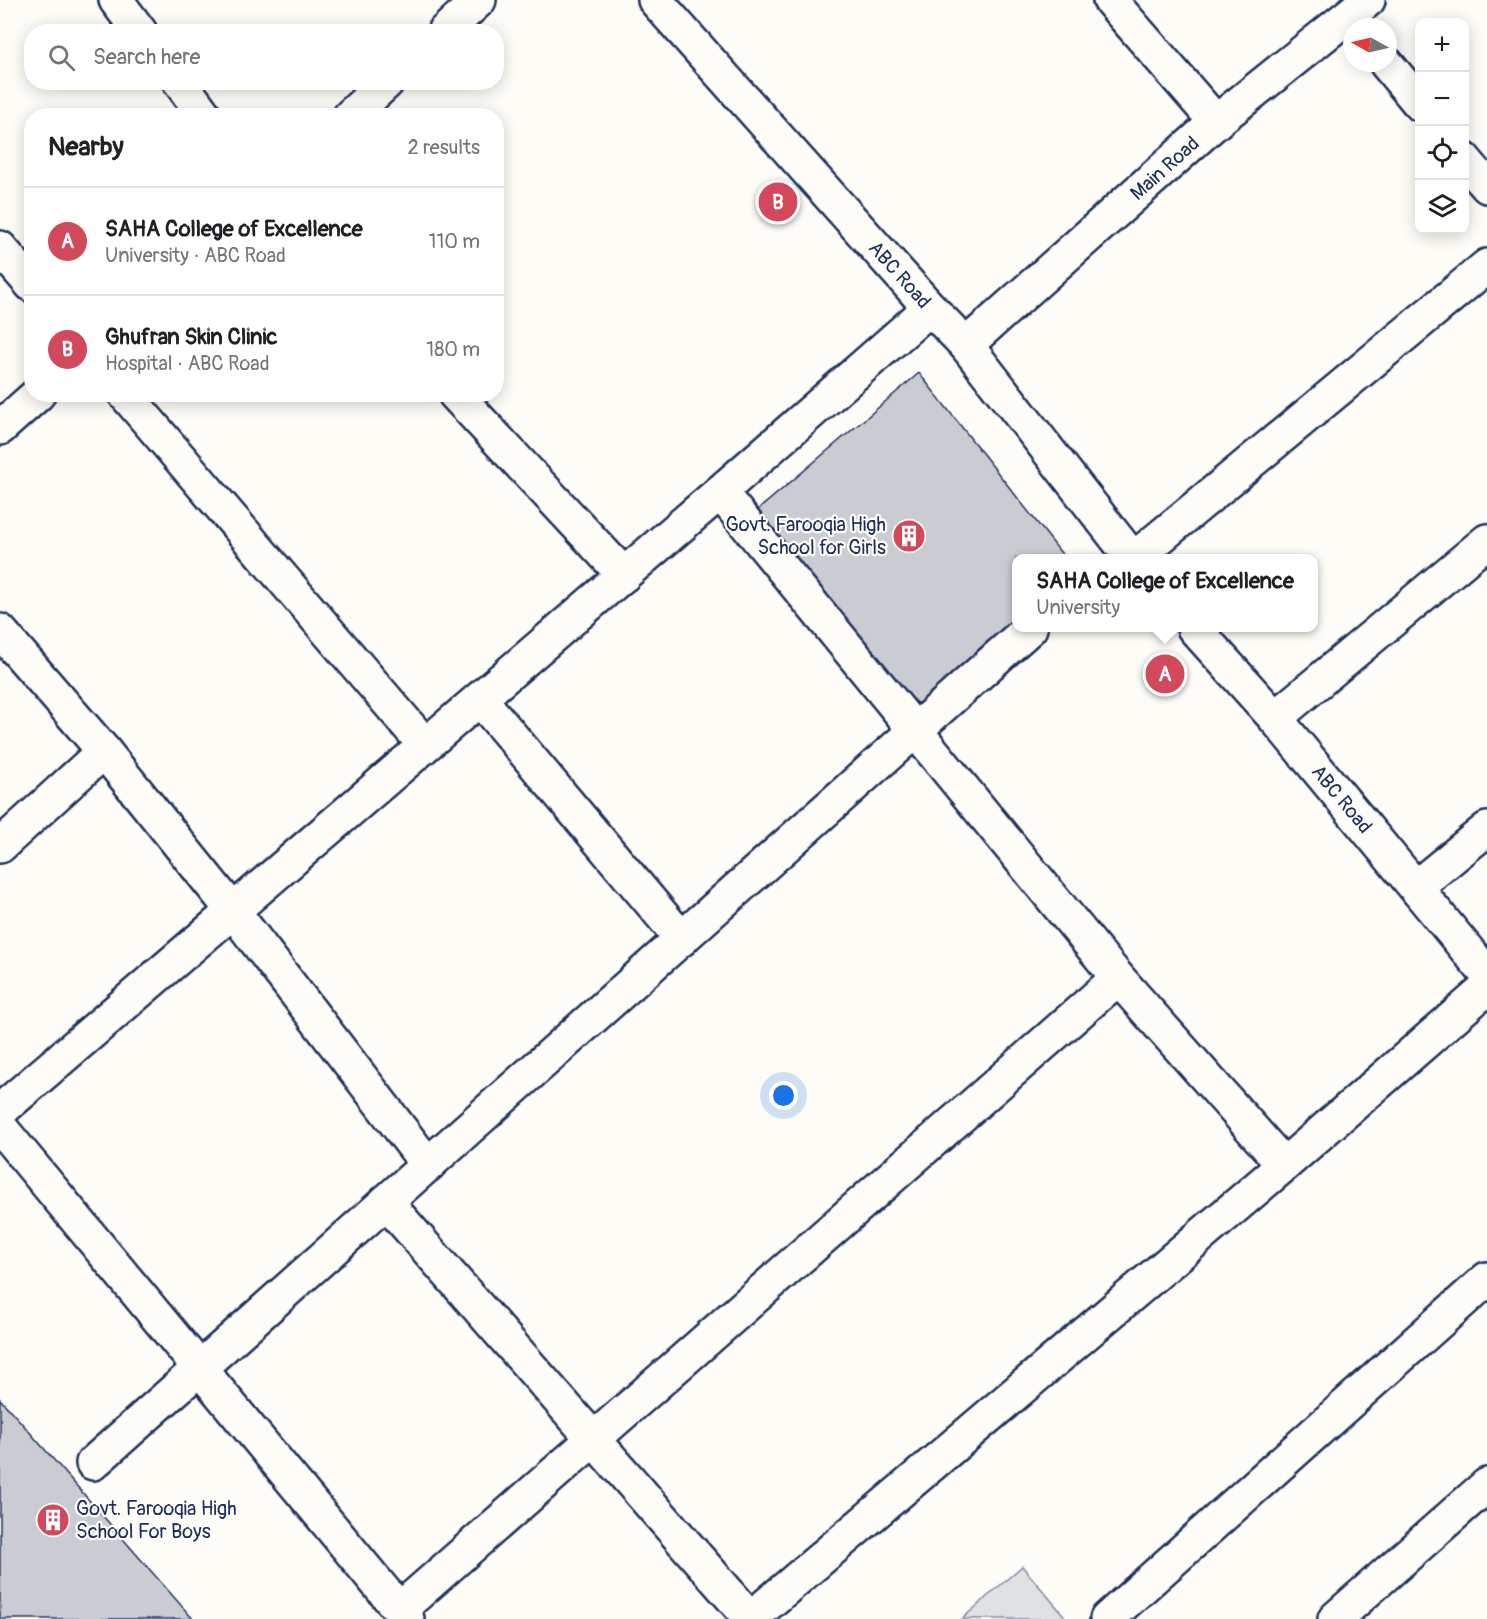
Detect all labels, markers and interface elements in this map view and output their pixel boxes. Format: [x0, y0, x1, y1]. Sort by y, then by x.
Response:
north arrow [1343, 18, 1397, 72]
map controls [1415, 18, 1469, 234]
button: + [1415, 18, 1469, 72]
search box [24, 24, 504, 90]
icon: search [45, 41, 78, 74]
text: Search here [93, 43, 200, 71]
button: − [1415, 72, 1469, 126]
button: locate [1415, 126, 1469, 180]
text: Nearby [48, 131, 124, 163]
street label: Main Road [1125, 131, 1204, 205]
text: 2 results [408, 135, 480, 160]
pin: B [758, 180, 798, 224]
button: layers [1415, 180, 1469, 234]
text: SAHA College of Excellence [105, 215, 363, 243]
text: A [61, 229, 74, 254]
text: 110 m [429, 229, 480, 254]
street label: ABC Road [863, 236, 937, 313]
text: University · ABC Road [105, 243, 286, 268]
text: Ghufran Skin Clinic [105, 323, 278, 351]
text: B [62, 337, 73, 362]
text: 180 m [426, 337, 480, 362]
text: Hospital · ABC Road [105, 351, 269, 376]
place label: Govt. Farooqia High School for Girls [725, 512, 886, 560]
building icon: Govt. Farooqia High School for Girls [891, 518, 927, 554]
popup [1012, 554, 1318, 632]
text: SAHA College of Excellence [1036, 567, 1294, 595]
text: University [1036, 595, 1120, 620]
pin: A [1146, 652, 1184, 696]
street label: ABC Road [1306, 759, 1378, 838]
your location [769, 1081, 798, 1110]
place label: Govt. Farooqia High School For Boys [76, 1496, 237, 1544]
building icon: Govt. Farooqia High School For Boys [35, 1502, 71, 1538]

